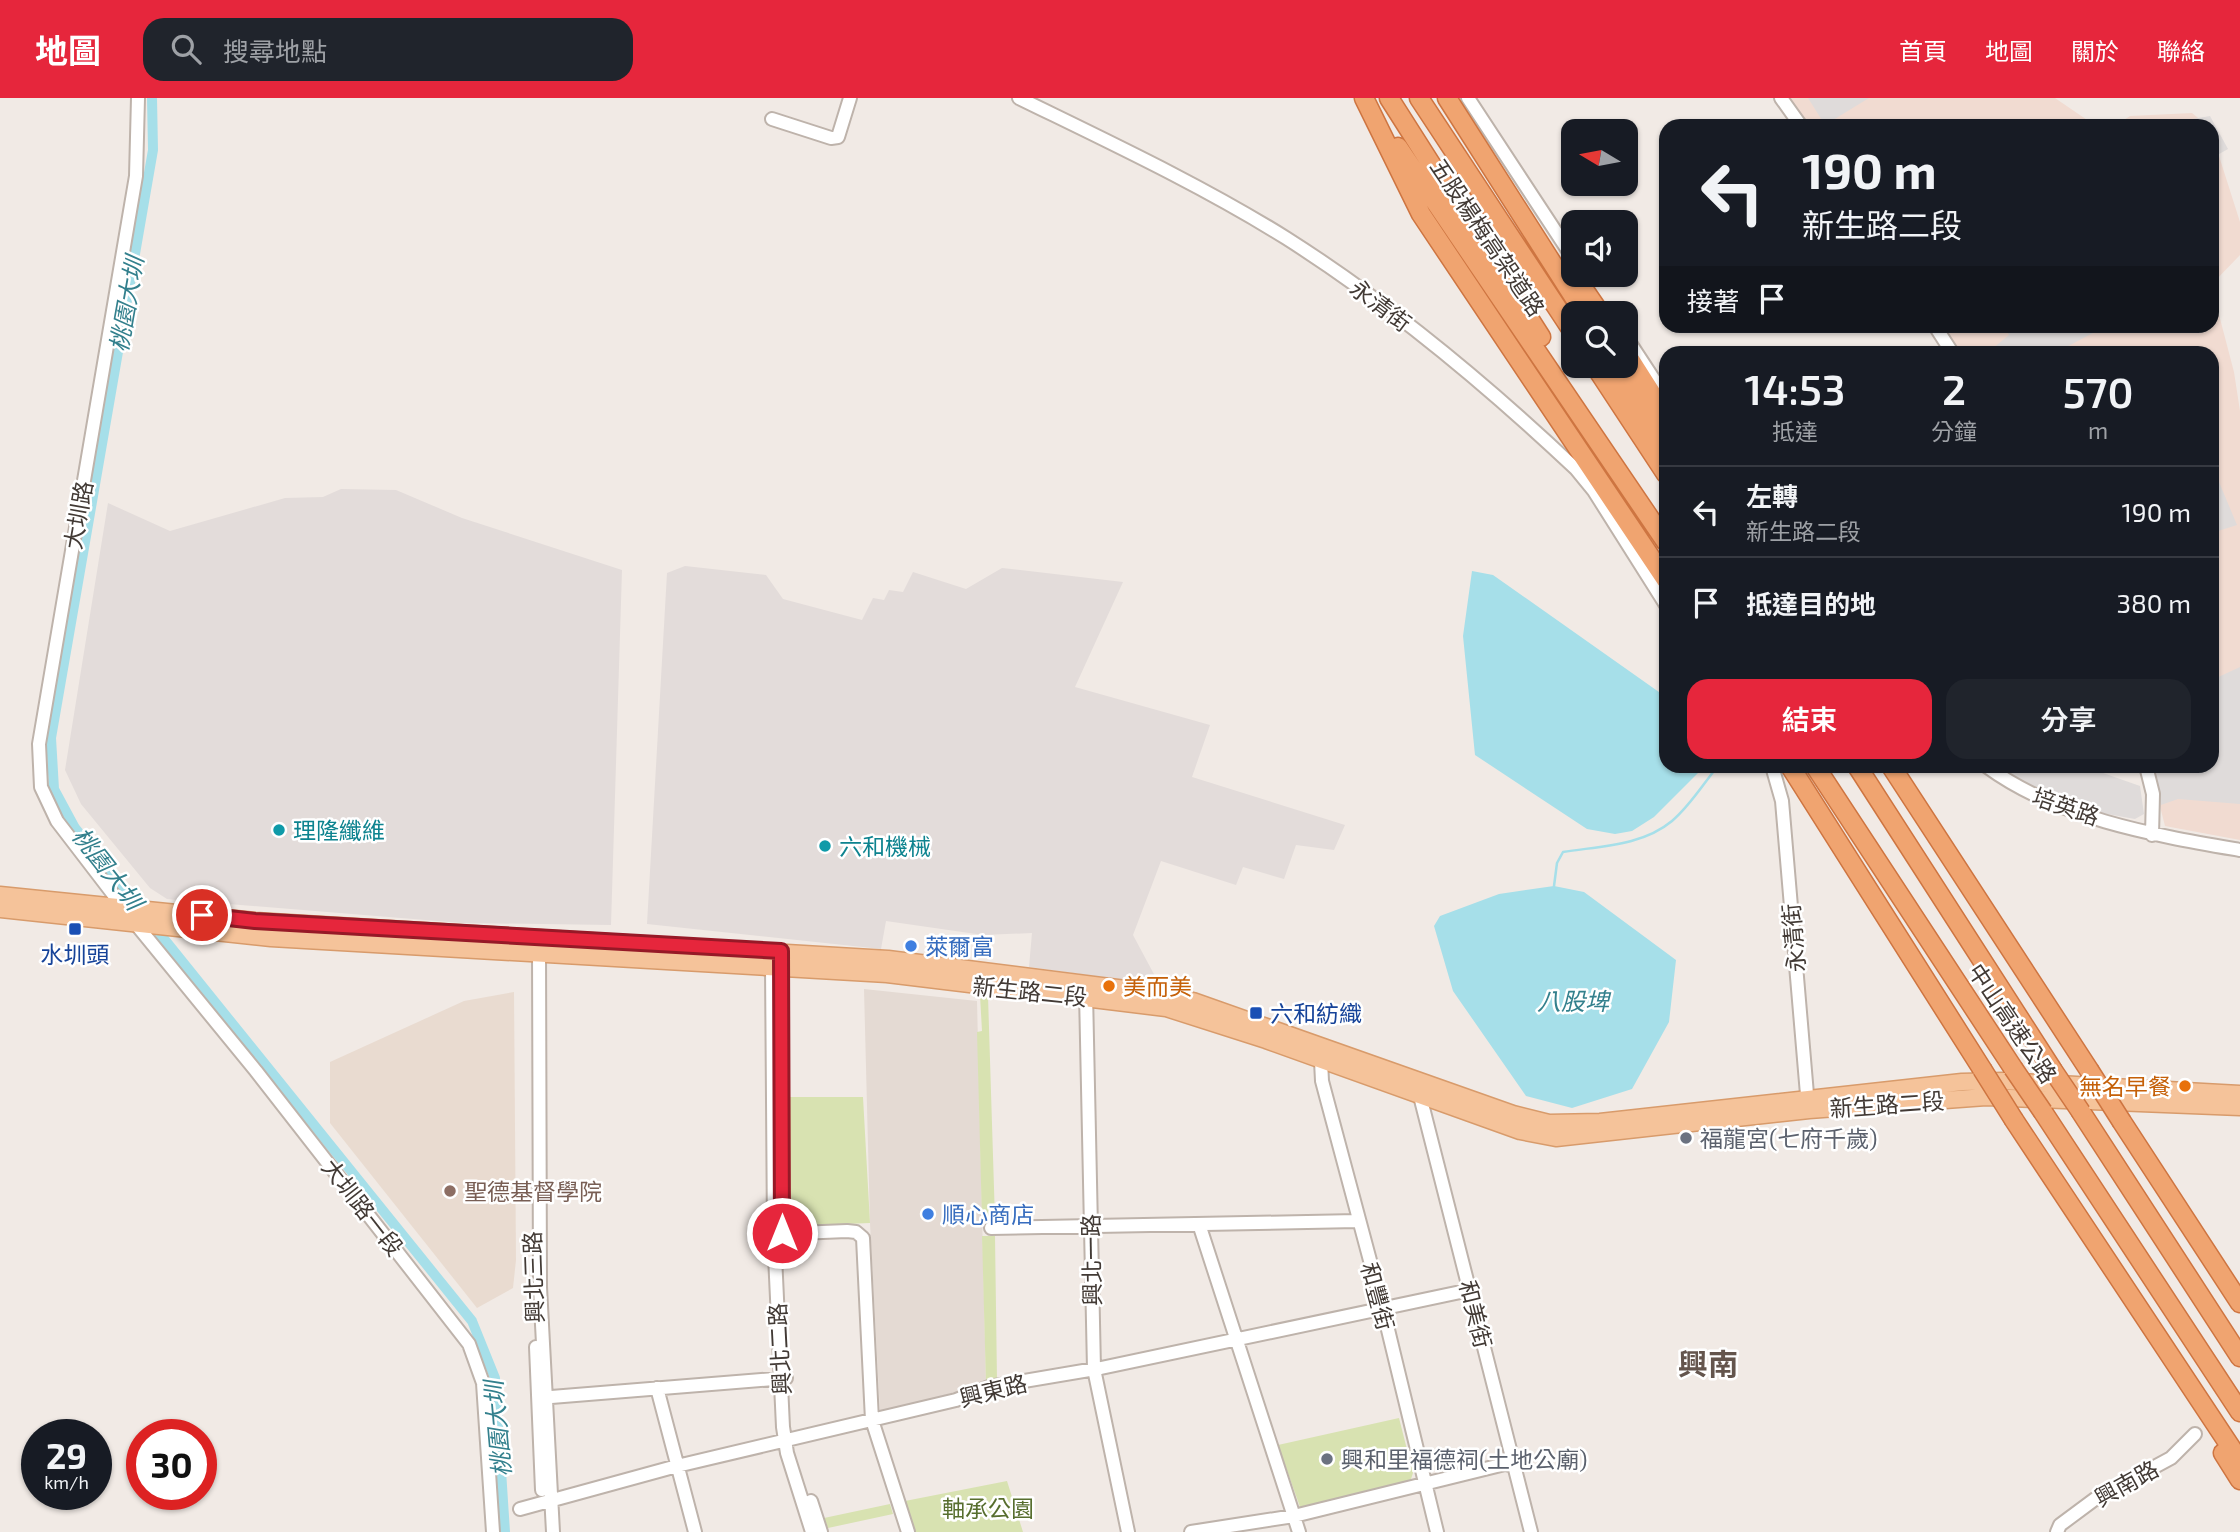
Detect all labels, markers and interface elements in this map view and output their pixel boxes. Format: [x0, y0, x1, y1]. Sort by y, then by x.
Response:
search box [143, 18, 633, 81]
text: 地圖 [35, 30, 101, 70]
icon: search [167, 30, 205, 68]
text: 搜尋地點 [223, 35, 327, 66]
text: 首頁 [1899, 36, 1947, 65]
text: 地圖 [1985, 36, 2033, 65]
text: 關於 [2071, 36, 2119, 65]
text: 聯絡 [2157, 36, 2205, 65]
north arrow [1561, 119, 1638, 196]
map controls [1561, 119, 1638, 378]
text: 190 m [1802, 140, 1937, 199]
icon: left [1687, 147, 1778, 238]
street label: 五股楊梅高架道路 [1425, 153, 1551, 321]
text: 新生路二段 [1802, 205, 1962, 243]
button: sound [1561, 210, 1638, 287]
water label: 桃園大圳 [103, 251, 149, 354]
street label: 永清街 [1345, 273, 1417, 337]
icon: arrive [1753, 280, 1791, 318]
text: 接著 [1687, 285, 1739, 316]
button: search [1561, 301, 1638, 378]
text: 14:53 [1745, 363, 1845, 413]
text: 2 [1942, 363, 1966, 413]
text: 570 [2063, 366, 2133, 416]
text: m [2088, 416, 2108, 444]
text: 抵達 [1772, 417, 1818, 445]
text: 分鐘 [1931, 417, 1977, 445]
street label: 大圳路 [58, 479, 98, 551]
text: 左轉 [1746, 480, 1798, 511]
icon: left [1687, 493, 1725, 531]
text: 190 m [2122, 496, 2191, 527]
text: 新生路二段 [1746, 517, 1861, 545]
icon: arrive [1687, 584, 1725, 622]
text: 380 m [2117, 587, 2191, 618]
text: 抵達目的地 [1746, 588, 1876, 619]
button: 結束 [1687, 679, 1932, 759]
button: 分享 [1946, 679, 2191, 759]
street label: 培英路 [2029, 782, 2103, 830]
place label: 理隆纖維 [293, 816, 385, 844]
water label: 桃園大圳 [67, 821, 151, 917]
marker: 理隆纖維 [271, 822, 287, 838]
place label: 六和機械 [839, 832, 931, 860]
marker: 六和機械 [817, 838, 833, 854]
pin [172, 885, 232, 945]
icon: arrive [183, 896, 221, 934]
street label: 永清街 [1776, 902, 1810, 974]
marker: 水圳頭 [67, 921, 83, 937]
place label: 萊爾富 [925, 932, 994, 960]
marker: 萊爾富 [903, 938, 919, 954]
place label: 水圳頭 [41, 940, 110, 968]
street label: 中山高速公路 [1963, 958, 2063, 1088]
street label: 新生路二段 [971, 971, 1089, 1011]
place label: 美而美 [1123, 972, 1192, 1000]
marker: 美而美 [1101, 978, 1117, 994]
water label: 八股埤 [1537, 986, 1612, 1015]
place label: 六和紡織 [1270, 999, 1362, 1027]
marker: 六和紡織 [1248, 1005, 1264, 1021]
place label: 無名早餐 [2079, 1072, 2171, 1100]
marker: 無名早餐 [2177, 1078, 2193, 1094]
street label: 新生路二段 [1829, 1086, 1945, 1122]
place label: 福龍宮(七府千歲) [1700, 1124, 1878, 1152]
marker: 福龍宮(七府千歲) [1678, 1130, 1694, 1146]
street label: 大圳路一段 [317, 1153, 409, 1261]
place label: 聖德基督學院 [464, 1177, 602, 1205]
marker: 聖德基督學院 [442, 1183, 458, 1199]
position arrow [745, 1196, 819, 1270]
place label: 順心商店 [942, 1200, 1034, 1228]
marker: 順心商店 [920, 1206, 936, 1222]
street label: 興北一路 [1076, 1214, 1106, 1306]
street label: 興北三路 [517, 1231, 549, 1323]
street label: 和豐街 [1356, 1259, 1400, 1333]
street label: 和美街 [1454, 1277, 1498, 1351]
street label: 興北二路 [763, 1302, 795, 1396]
district label: 興南 [1678, 1345, 1738, 1381]
street label: 興東路 [956, 1368, 1030, 1412]
water label: 桃園大圳 [478, 1377, 516, 1478]
speed limit sign: 30 [126, 1419, 217, 1510]
text: 29 [46, 1434, 87, 1476]
place label: 興和里福德祠(土地公廟) [1341, 1445, 1588, 1473]
marker: 興和里福德祠(土地公廟) [1319, 1451, 1335, 1467]
street label: 興南路 [2089, 1454, 2163, 1512]
text: km/h [44, 1471, 89, 1493]
park label: 軸承公園 [942, 1494, 1034, 1522]

